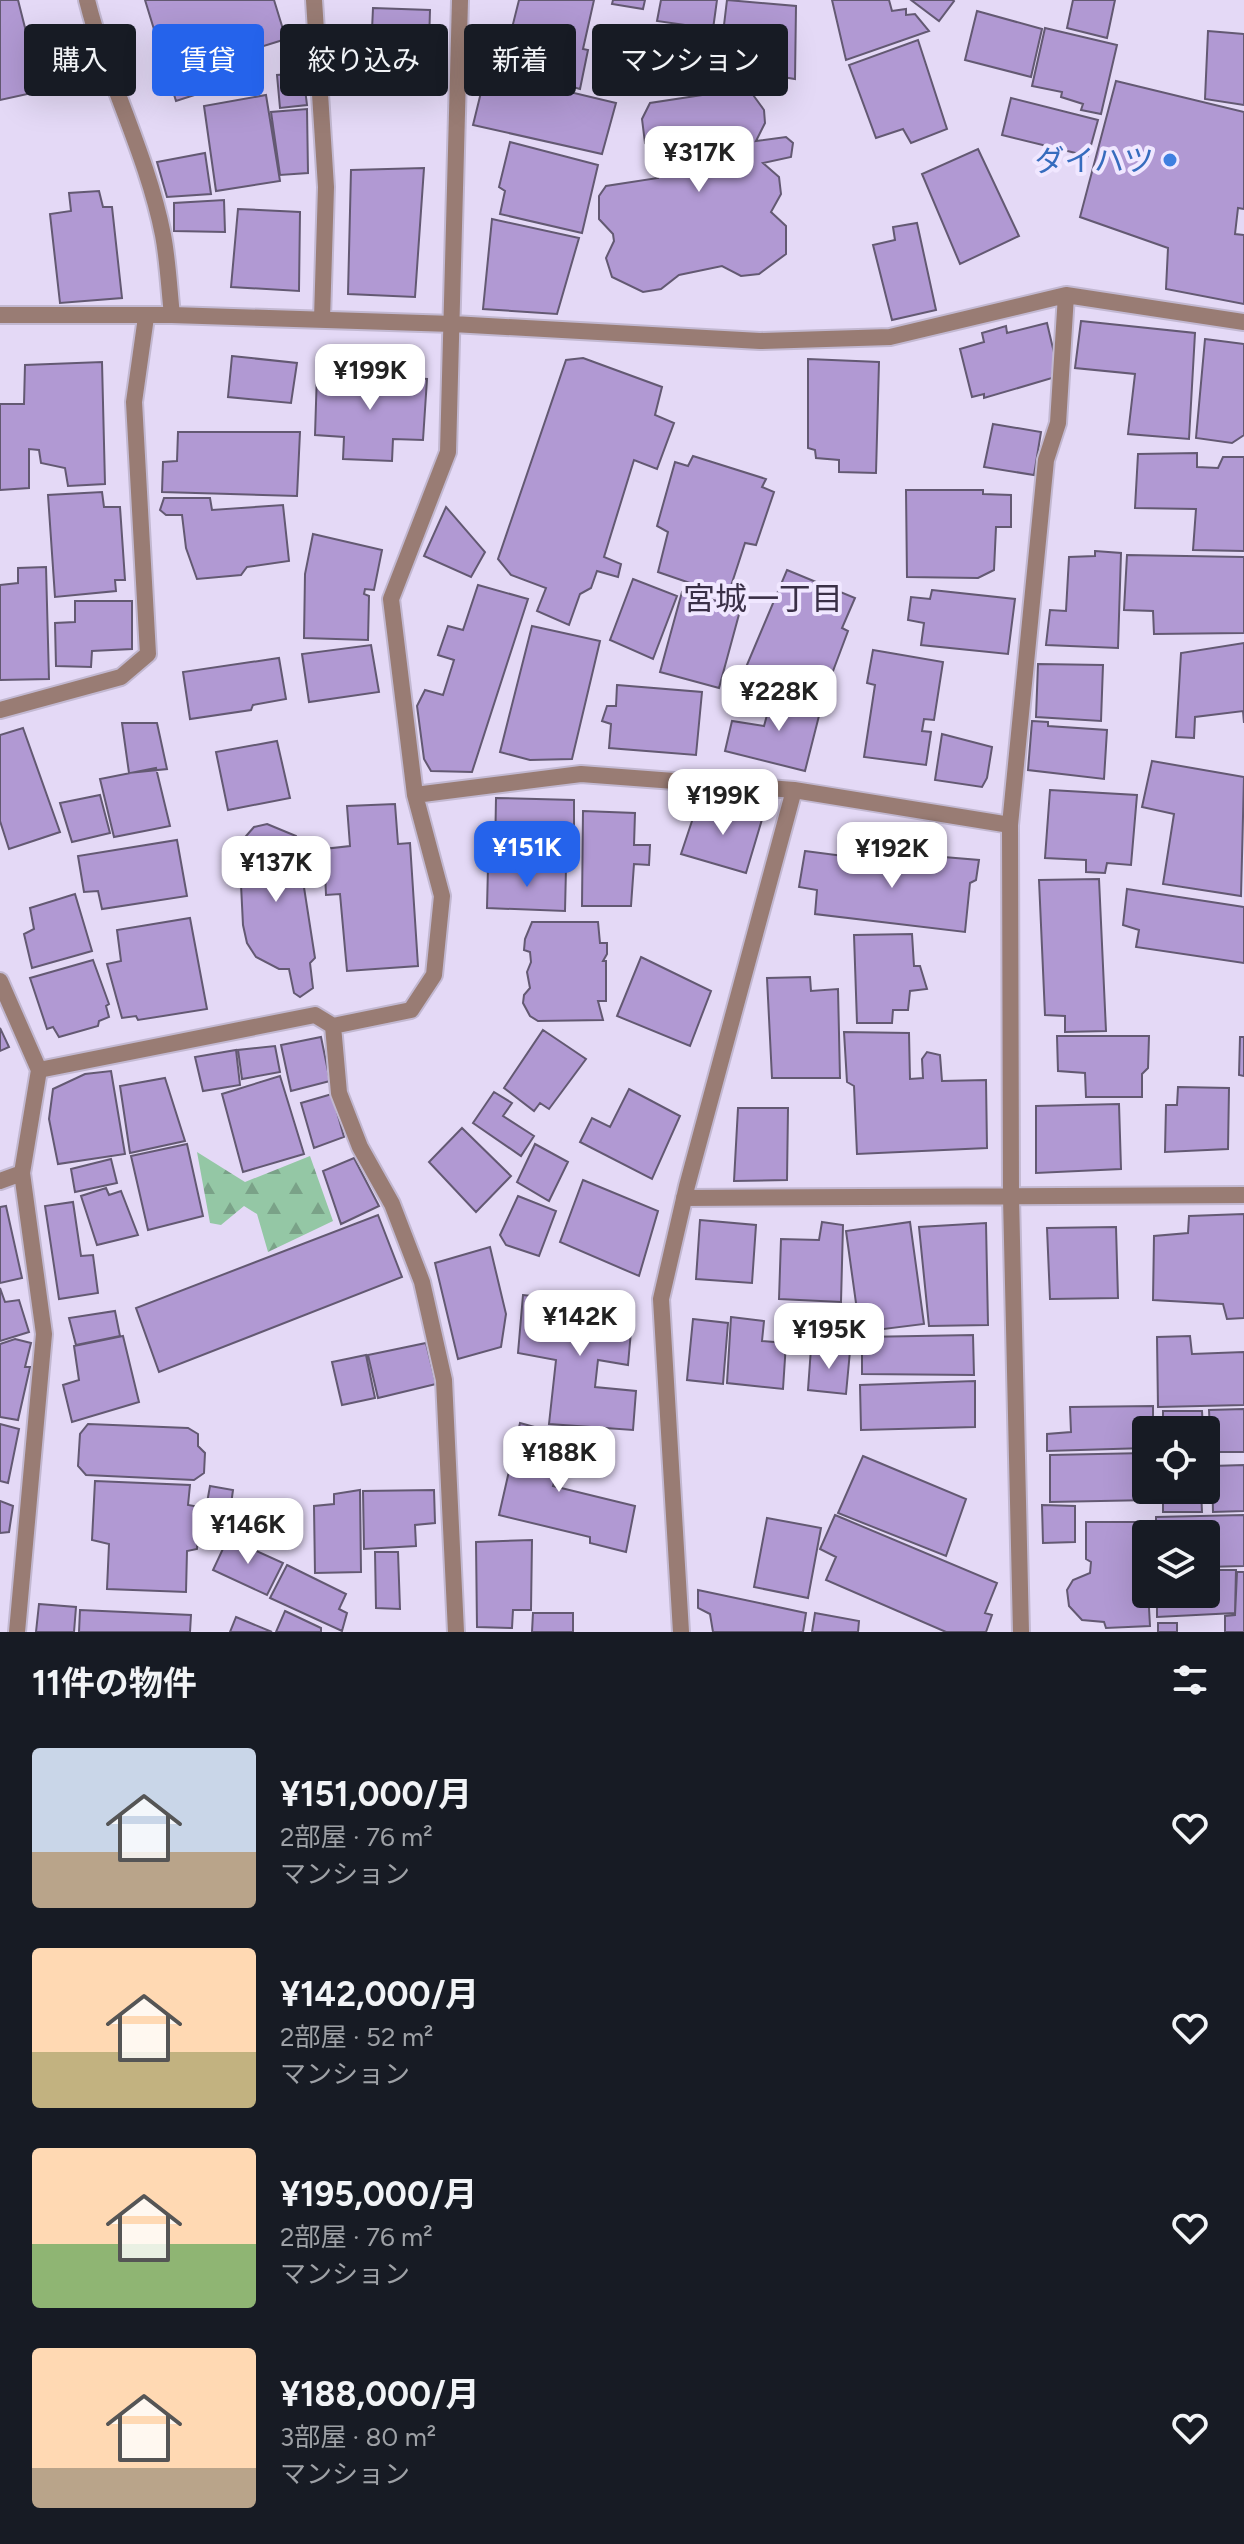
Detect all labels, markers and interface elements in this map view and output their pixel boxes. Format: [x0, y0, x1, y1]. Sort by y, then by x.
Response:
chip: 購入 [24, 24, 136, 96]
chip: 賃貸 [152, 24, 264, 96]
chip: 絞り込み [280, 24, 448, 96]
chip: 新着 [464, 24, 576, 96]
chip: マンション [592, 24, 788, 96]
pin: ¥317K [643, 126, 755, 194]
text: ¥317K [663, 136, 735, 168]
place label: ダイハツ [1035, 142, 1154, 179]
marker: ダイハツ [1161, 151, 1179, 169]
pin: ¥199K [314, 344, 426, 412]
text: ¥199K [333, 354, 407, 386]
district label: 宮城一丁目 [683, 580, 843, 618]
pin: ¥228K [723, 665, 835, 733]
text: ¥228K [740, 675, 818, 707]
pin: ¥199K [667, 769, 779, 837]
text: ¥199K [686, 779, 760, 811]
pin: ¥151K [471, 821, 583, 889]
pin: ¥192K [836, 822, 948, 890]
text: ¥151K [492, 831, 562, 863]
text: ¥192K [855, 832, 929, 864]
pin: ¥137K [220, 836, 332, 904]
text: ¥137K [240, 846, 312, 878]
pin: ¥142K [524, 1290, 636, 1358]
text: ¥142K [542, 1300, 618, 1332]
pin: ¥195K [773, 1303, 885, 1371]
text: ¥195K [792, 1313, 866, 1345]
map controls [1132, 1416, 1220, 1608]
button: locate [1132, 1416, 1220, 1504]
pin: ¥188K [503, 1426, 615, 1494]
text: ¥188K [521, 1436, 597, 1468]
pin: ¥146K [192, 1498, 304, 1566]
text: ¥146K [210, 1508, 286, 1540]
button: layers [1132, 1520, 1220, 1608]
icon: filters [1168, 1658, 1212, 1702]
text: 11件の物件 [32, 1663, 197, 1704]
text: ¥151,000/月 [280, 1774, 472, 1815]
icon: home [96, 1780, 192, 1876]
icon: heart [1168, 1806, 1212, 1850]
text: 2部屋 · 76 m² [280, 1821, 433, 1853]
text: マンション [280, 1858, 410, 1890]
text: ¥142,000/月 [280, 1974, 479, 2015]
icon: home [96, 1980, 192, 2076]
icon: heart [1168, 2006, 1212, 2050]
text: 2部屋 · 52 m² [280, 2021, 433, 2053]
text: マンション [280, 2058, 410, 2090]
text: ¥195,000/月 [280, 2174, 478, 2215]
icon: home [96, 2180, 192, 2276]
icon: heart [1168, 2206, 1212, 2250]
text: 2部屋 · 76 m² [280, 2221, 433, 2253]
text: マンション [280, 2258, 410, 2290]
text: ¥188,000/月 [280, 2374, 480, 2415]
icon: home [96, 2380, 192, 2476]
icon: heart [1168, 2406, 1212, 2450]
text: 3部屋 · 80 m² [280, 2421, 436, 2453]
text: マンション [280, 2458, 410, 2490]

